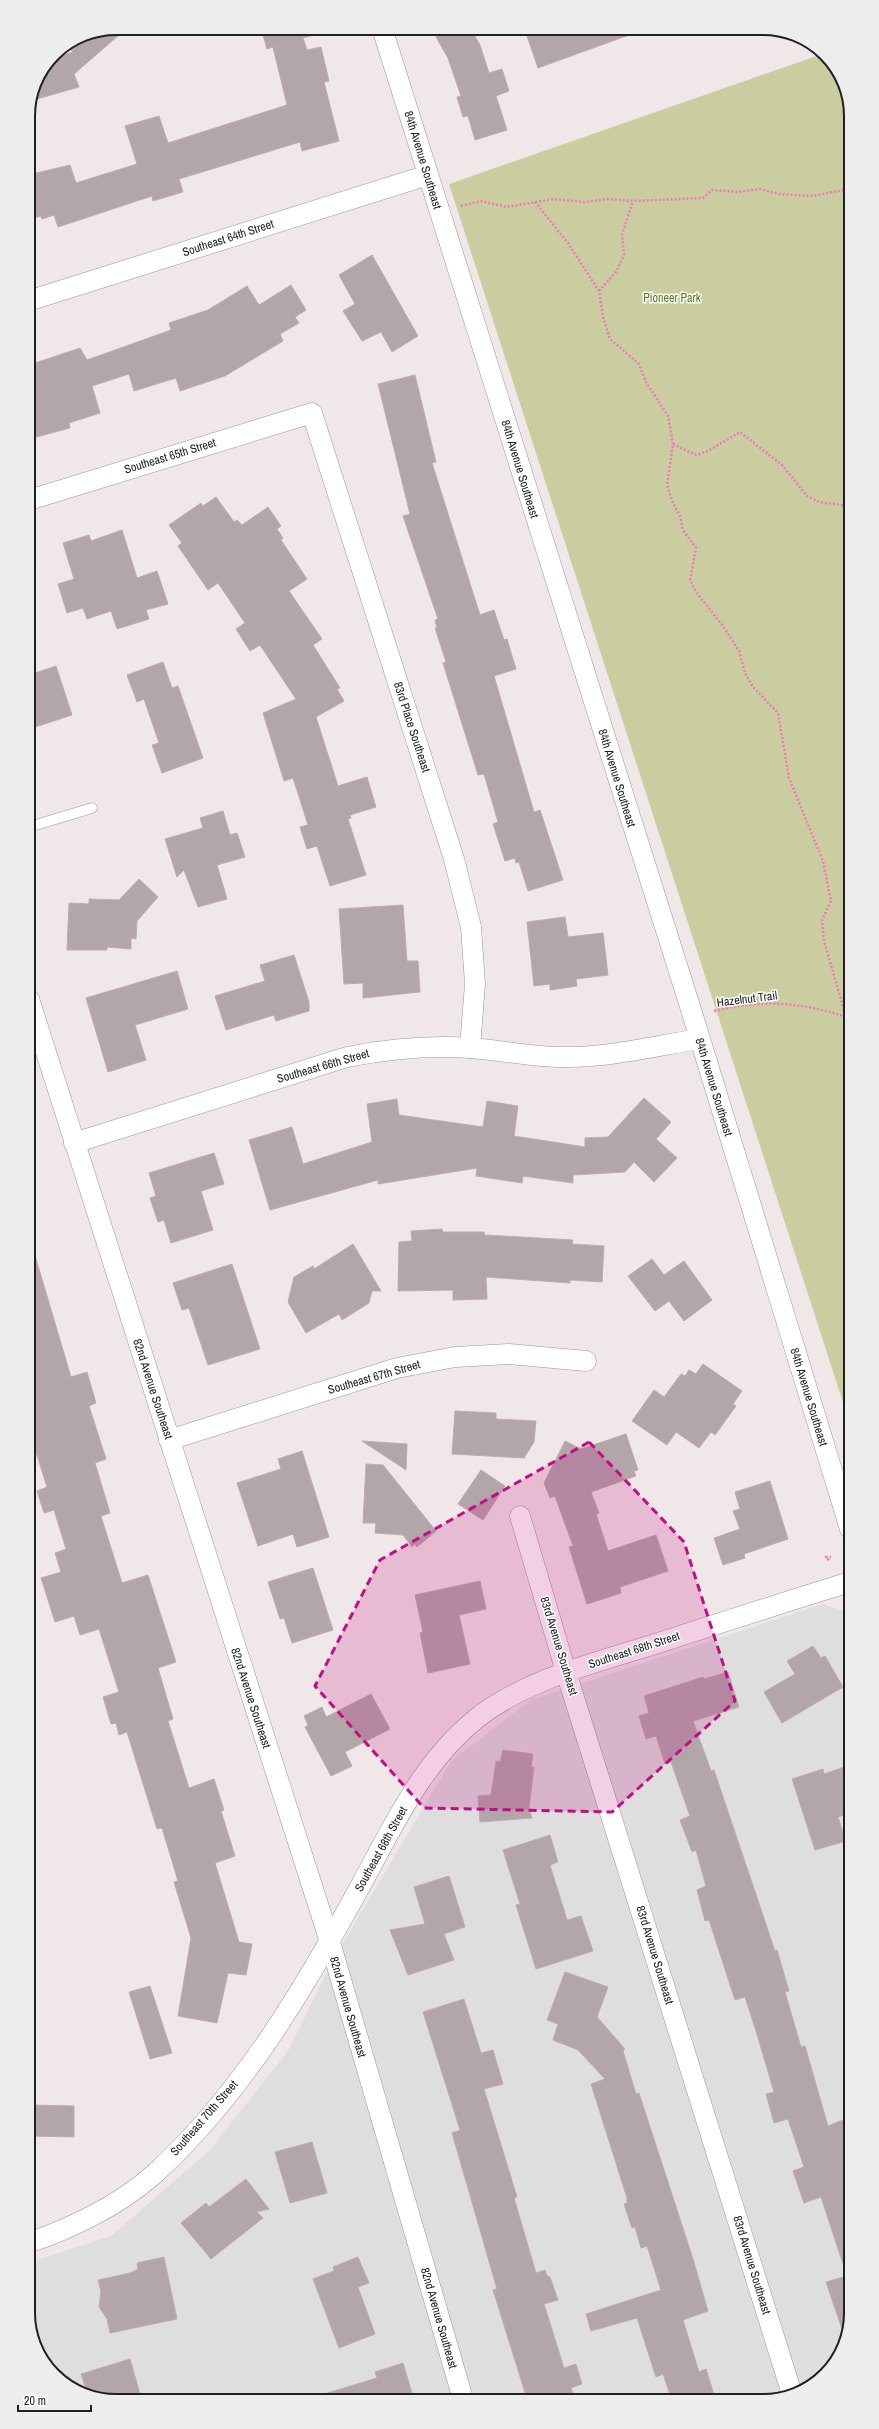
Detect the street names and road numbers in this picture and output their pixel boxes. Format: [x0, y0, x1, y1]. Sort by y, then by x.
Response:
street label: 84th Avenue Southeast [400, 109, 446, 211]
street label: Southeast 64th Street [180, 216, 276, 260]
street label: 84th Avenue Southeast [497, 418, 543, 520]
street label: Southeast 65th Street [122, 434, 218, 478]
street label: 83rd Place Southeast [390, 680, 434, 774]
street label: 84th Avenue Southeast [594, 727, 640, 829]
street label: Hazelnut Trail [716, 987, 778, 1011]
street label: 84th Avenue Southeast [691, 1036, 737, 1138]
street label: Southeast 66th Street [275, 1045, 371, 1087]
street label: 82nd Avenue Southeast [129, 1337, 177, 1441]
street label: 84th Avenue Southeast [786, 1346, 832, 1448]
street label: Southeast 67th Street [326, 1356, 422, 1398]
street label: 83rd Avenue Southeast [536, 1595, 582, 1697]
street label: Southeast 68th Street [586, 1628, 682, 1672]
street label: 82nd Avenue Southeast [227, 1646, 275, 1750]
street label: Southeast 68th Street [351, 1803, 411, 1895]
street label: 83rd Avenue Southeast [632, 1904, 678, 2006]
street label: 82nd Avenue Southeast [326, 1955, 370, 2060]
street label: Southeast 70th Street [167, 2077, 241, 2159]
street label: 83rd Avenue Southeast [729, 2214, 775, 2316]
street label: 82nd Avenue Southeast [417, 2266, 461, 2371]

